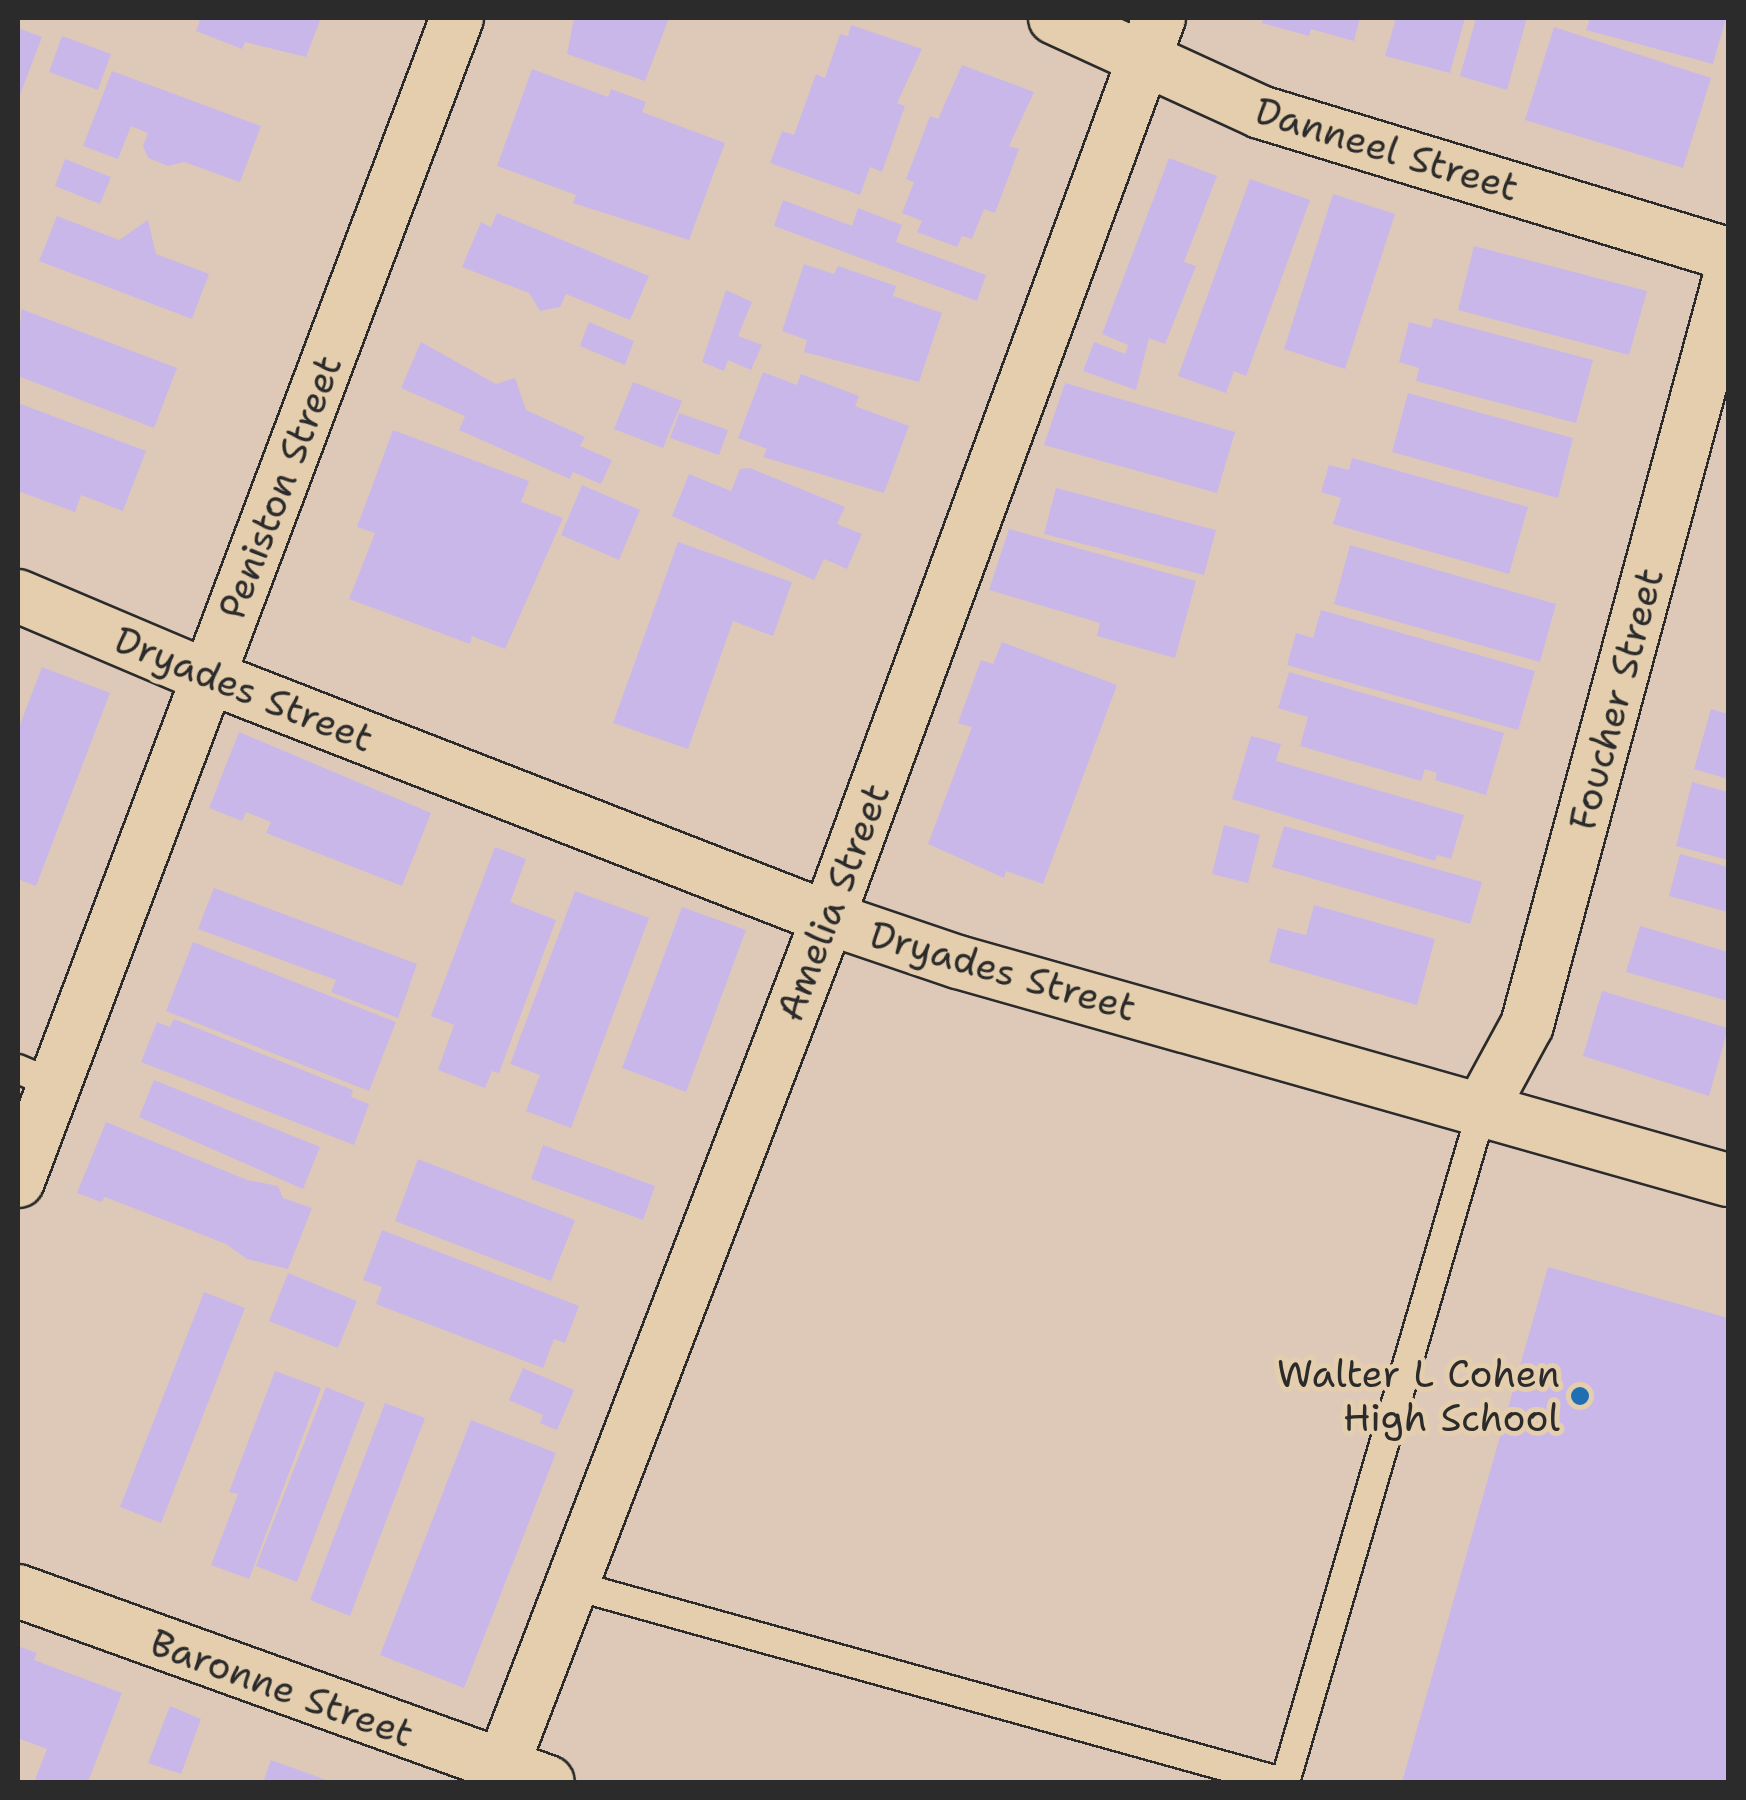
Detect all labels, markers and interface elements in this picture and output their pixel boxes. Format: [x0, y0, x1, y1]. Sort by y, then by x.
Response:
street label: Danneel Street [1250, 87, 1524, 211]
street label: Peniston Street [209, 349, 351, 625]
street label: Foucher Street [1559, 563, 1673, 835]
street label: Dryades Street [108, 616, 380, 762]
street label: Amelia Street [767, 777, 899, 1027]
street label: Dryades Street [865, 911, 1141, 1031]
place label: Walter L Cohen High School [1277, 1351, 1560, 1440]
marker: Walter L Cohen High School [1569, 1385, 1591, 1407]
street label: Baronne Street [144, 1619, 420, 1757]

